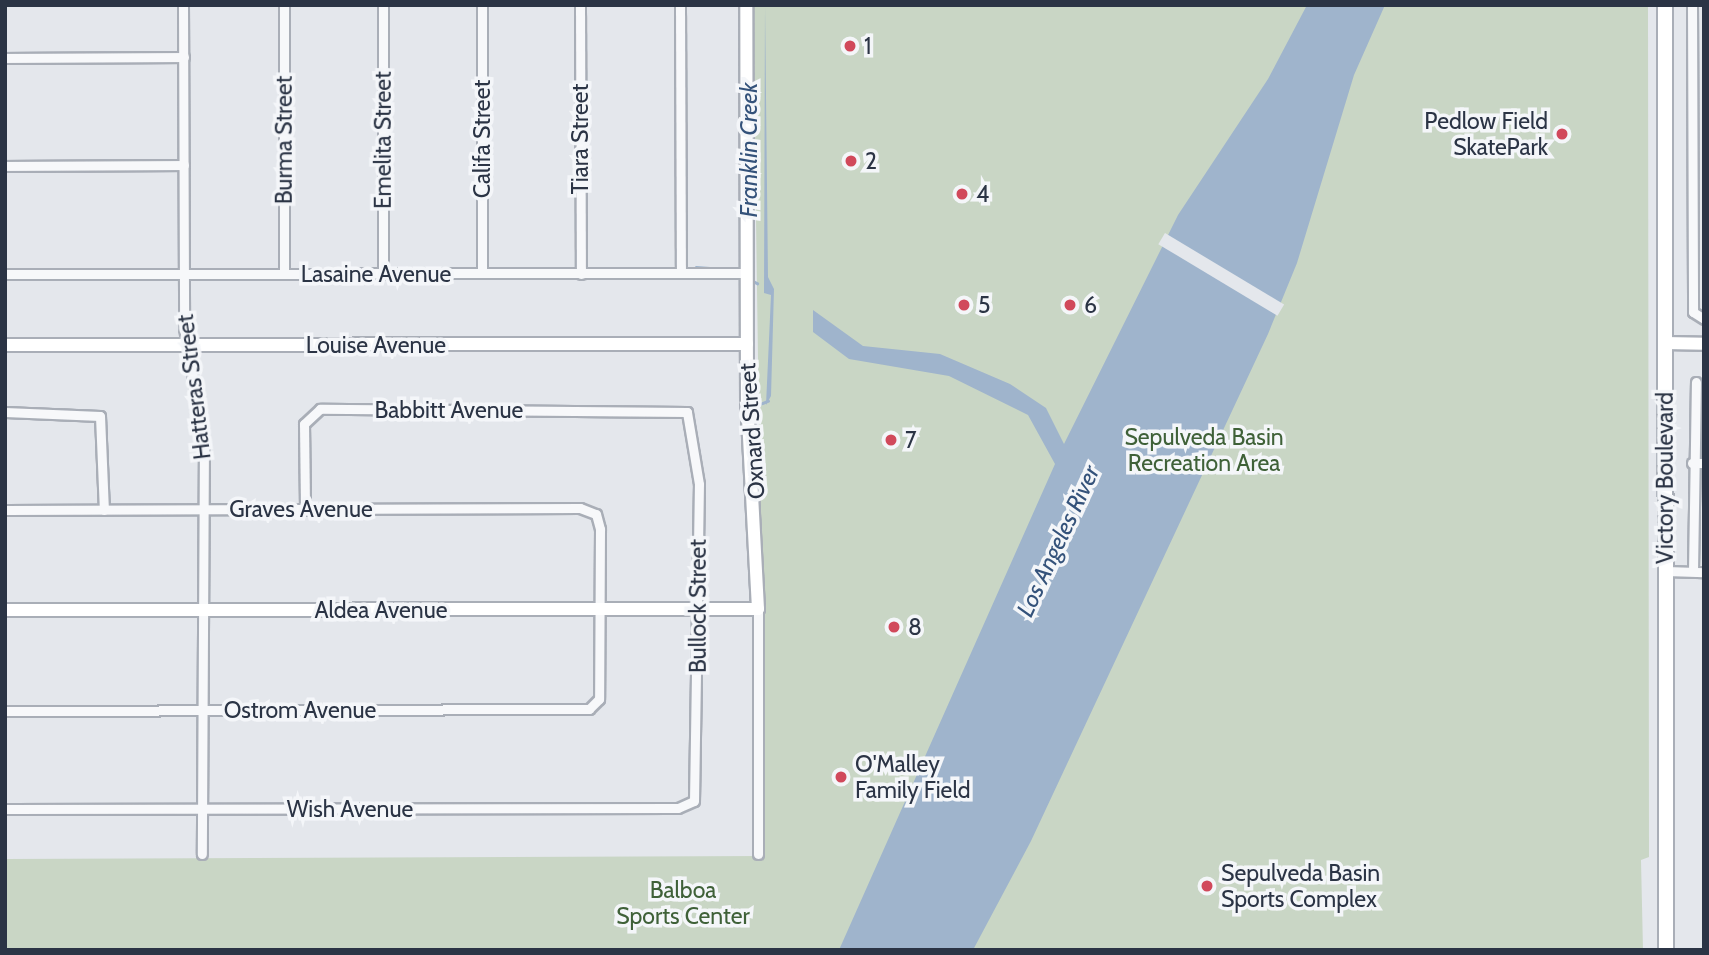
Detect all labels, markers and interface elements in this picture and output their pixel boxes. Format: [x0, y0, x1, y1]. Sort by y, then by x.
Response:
place label: 1 [864, 32, 871, 60]
marker: 1 [842, 38, 858, 54]
street label: Emelita Street [369, 71, 397, 209]
street label: Burma Street [270, 76, 298, 204]
street label: Califa Street [468, 80, 496, 198]
water label: Franklin Creek [735, 82, 763, 218]
street label: Tiara Street [566, 84, 594, 194]
place label: Pedlow Field SkatePark [1424, 107, 1548, 161]
marker: Pedlow Field SkatePark [1554, 126, 1570, 142]
place label: 2 [865, 147, 877, 175]
marker: 2 [843, 153, 859, 169]
place label: 4 [976, 180, 989, 208]
marker: 4 [954, 186, 970, 202]
street label: Lasaine Avenue [301, 260, 451, 288]
place label: 5 [978, 291, 990, 319]
place label: 6 [1084, 291, 1097, 319]
marker: 5 [956, 297, 972, 313]
marker: 6 [1062, 297, 1078, 313]
street label: Hatteras Street [171, 313, 217, 461]
street label: Louise Avenue [306, 331, 446, 359]
street label: Oxnard Street [733, 362, 771, 500]
street label: Victory Boulevard [1651, 392, 1679, 564]
street label: Babbitt Avenue [375, 396, 523, 424]
park label: Sepulveda Basin Recreation Area [1124, 423, 1284, 477]
place label: 7 [905, 426, 917, 454]
marker: 7 [883, 432, 899, 448]
water label: Los Angeles River [1010, 461, 1106, 621]
street label: Graves Avenue [229, 495, 373, 523]
street label: Bullock Street [684, 539, 712, 673]
street label: Aldea Avenue [314, 596, 448, 624]
place label: 8 [908, 613, 922, 641]
marker: 8 [886, 619, 902, 635]
street label: Ostrom Avenue [224, 696, 376, 724]
place label: O'Malley Family Field [855, 750, 970, 804]
marker: O'Malley Family Field [833, 769, 849, 785]
street label: Wish Avenue [287, 795, 413, 823]
place label: Sepulveda Basin Sports Complex [1221, 859, 1380, 913]
park label: Balboa Sports Center [616, 876, 750, 930]
marker: Sepulveda Basin Sports Complex [1199, 878, 1215, 894]

